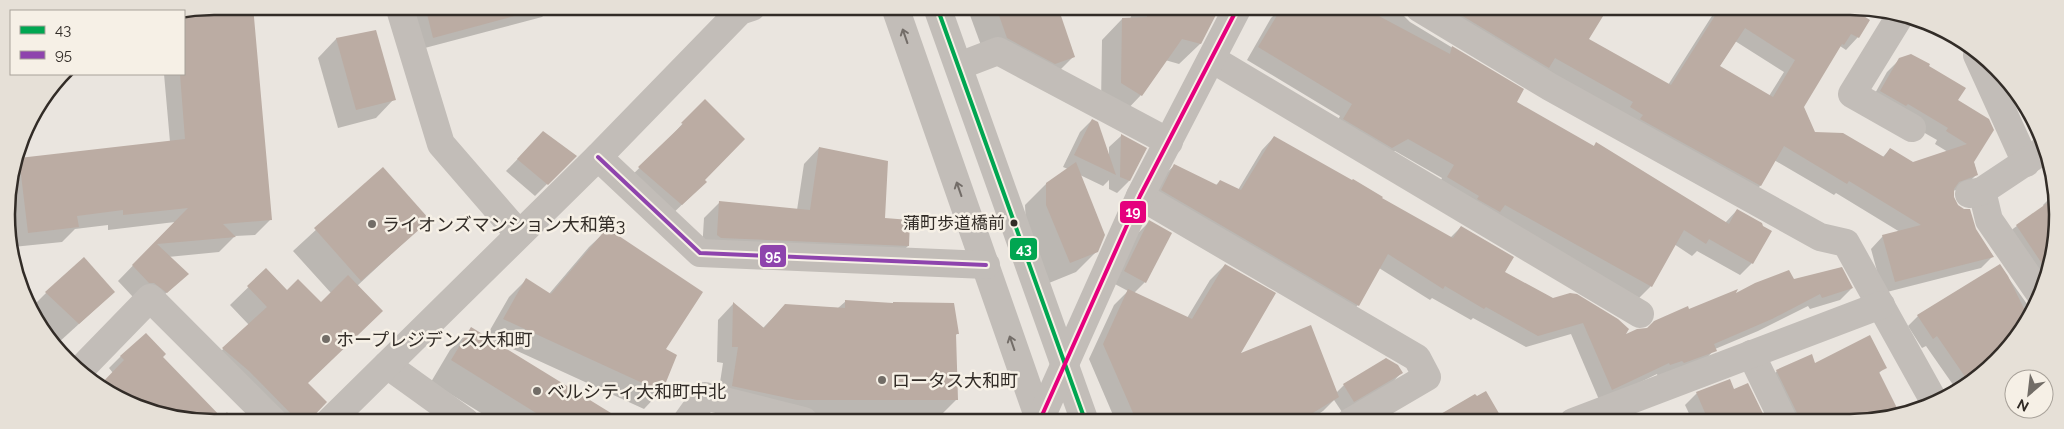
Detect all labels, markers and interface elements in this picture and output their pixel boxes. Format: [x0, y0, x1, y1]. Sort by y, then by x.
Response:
legend [10, 10, 185, 75]
text: 43 [55, 21, 71, 39]
one-way arrow [900, 28, 909, 44]
text: 95 [55, 46, 72, 64]
one-way arrow [954, 182, 963, 197]
line badge: 19 [1119, 200, 1147, 224]
text: 19 [1125, 204, 1141, 220]
place label: 蒲町歩道橋前 [903, 213, 1005, 233]
place label: ライオンズマンション大和第3 [382, 214, 625, 235]
marker: ライオンズマンション大和第3 [366, 218, 378, 230]
marker: 蒲町歩道橋前 [1009, 218, 1019, 228]
line badge: 43 [1009, 237, 1038, 261]
text: 43 [1016, 241, 1032, 257]
line badge: 95 [759, 244, 787, 268]
text: 95 [765, 248, 781, 264]
place label: ホープレジデンス大和町 [336, 329, 533, 350]
marker: ホープレジデンス大和町 [320, 333, 332, 345]
one-way arrow [1007, 335, 1017, 351]
north arrow [2004, 369, 2054, 419]
place label: ロータス大和町 [892, 370, 1018, 391]
marker: ロータス大和町 [876, 374, 888, 386]
place label: ベルシティ大和町中北 [547, 381, 726, 402]
marker: ベルシティ大和町中北 [531, 385, 543, 397]
text: N [2014, 396, 2031, 415]

